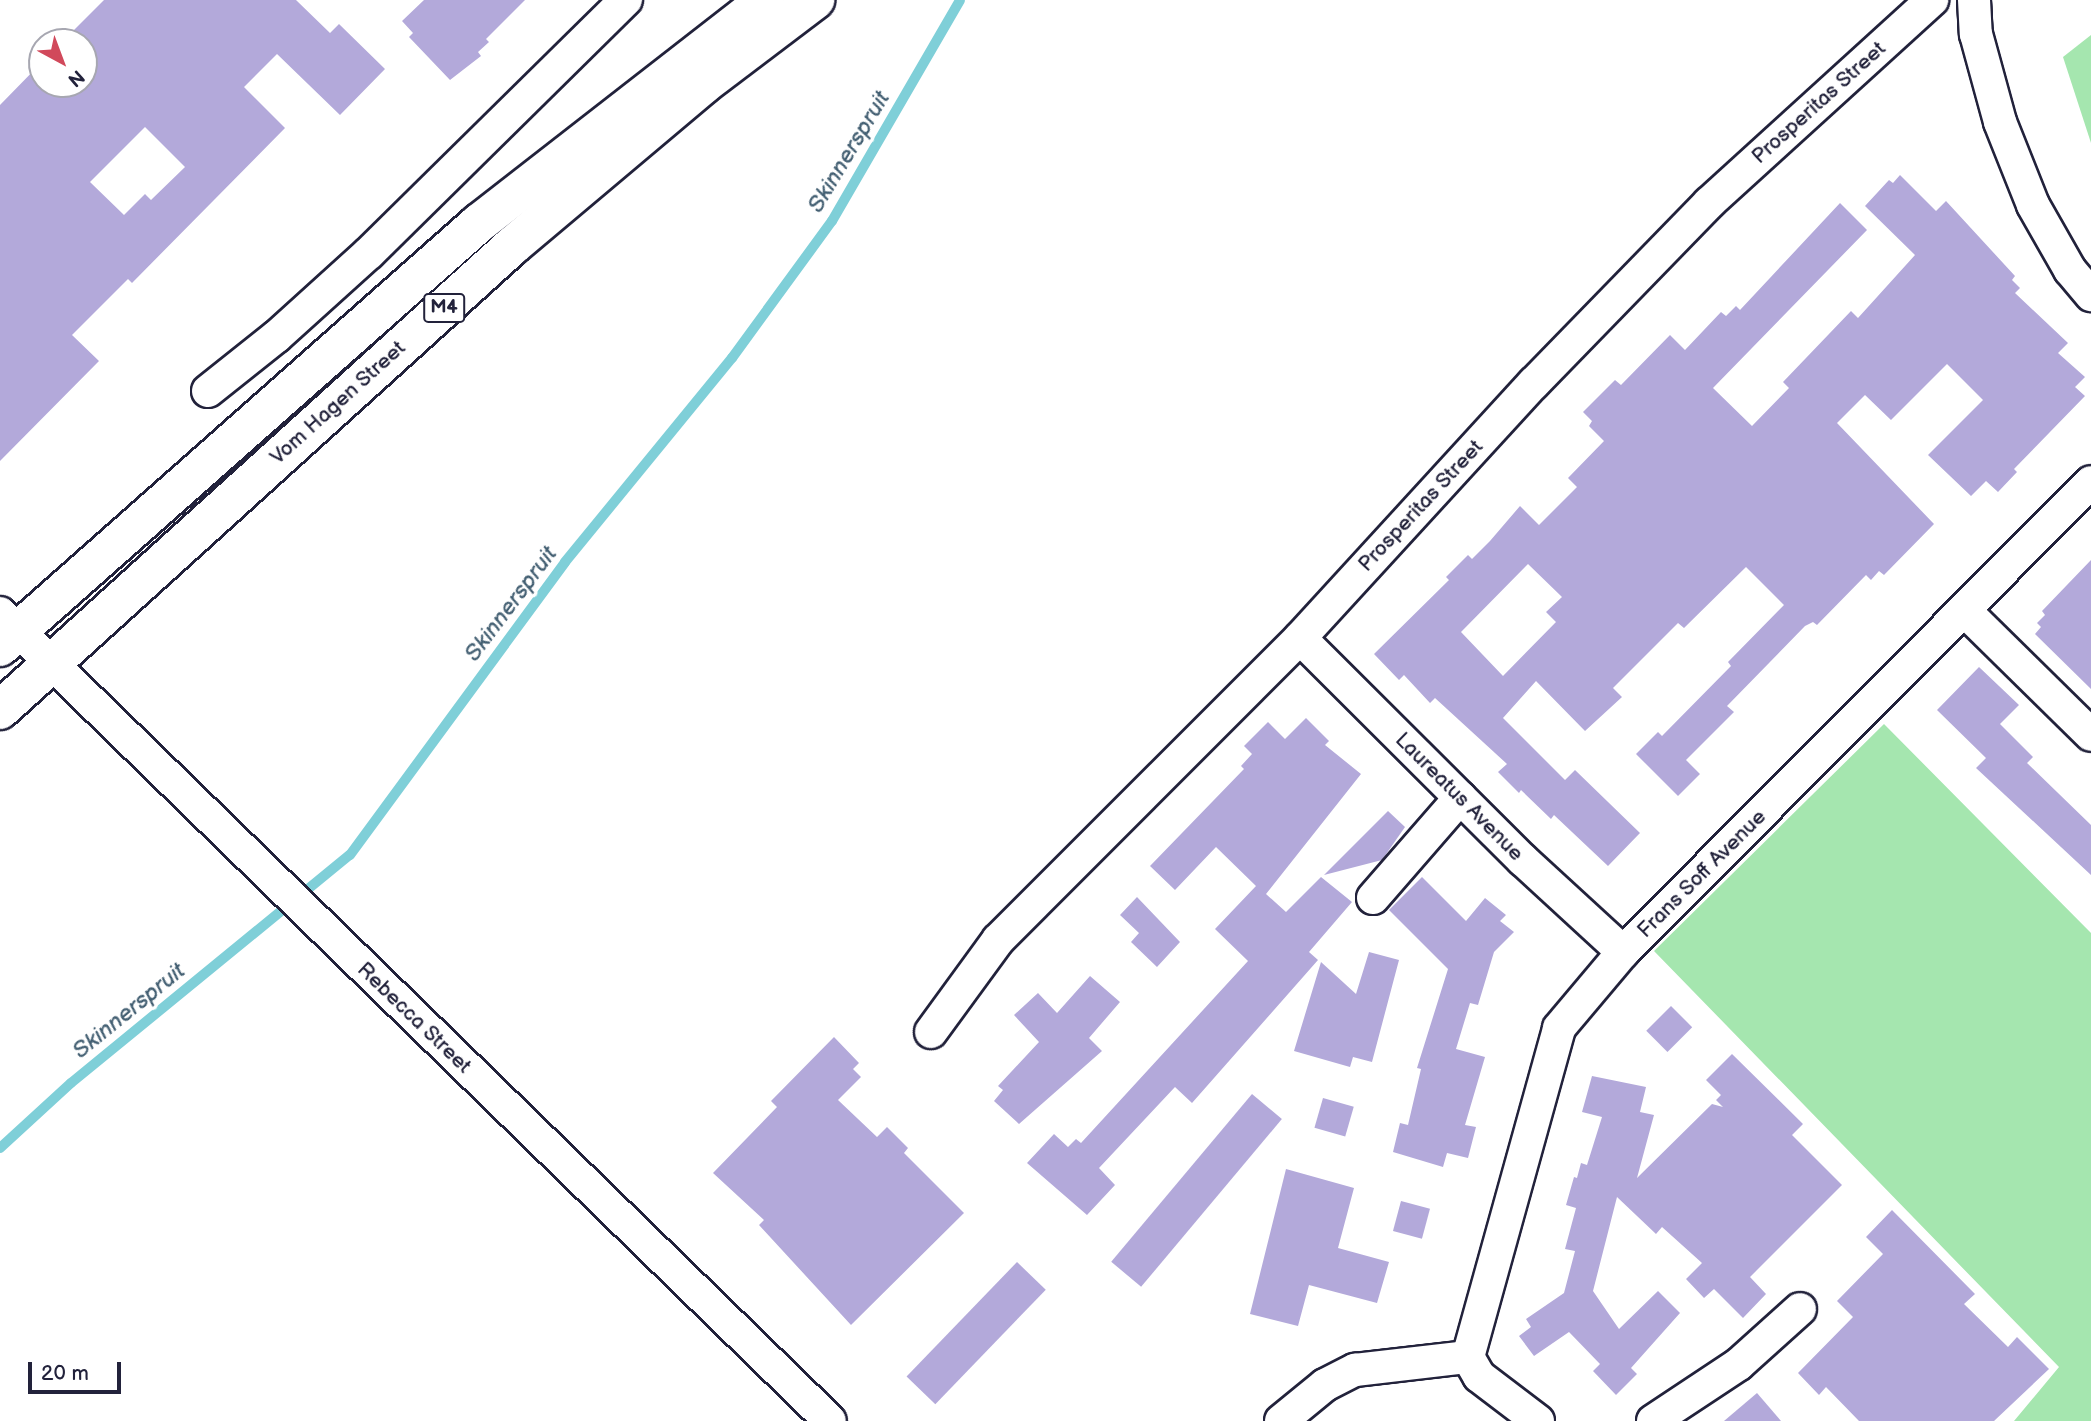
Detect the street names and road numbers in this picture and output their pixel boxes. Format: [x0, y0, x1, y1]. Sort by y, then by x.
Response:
street label: Prosperitas Street [1747, 36, 1891, 170]
road number: M4 [423, 292, 465, 324]
street label: Vom Hagen Street [265, 336, 411, 470]
street label: Prosperitas Street [1353, 435, 1489, 577]
street label: Laureatus Avenue [1390, 728, 1528, 866]
street label: Frans Soff Avenue [1632, 804, 1772, 944]
street label: Rebecca Street [352, 957, 476, 1079]

